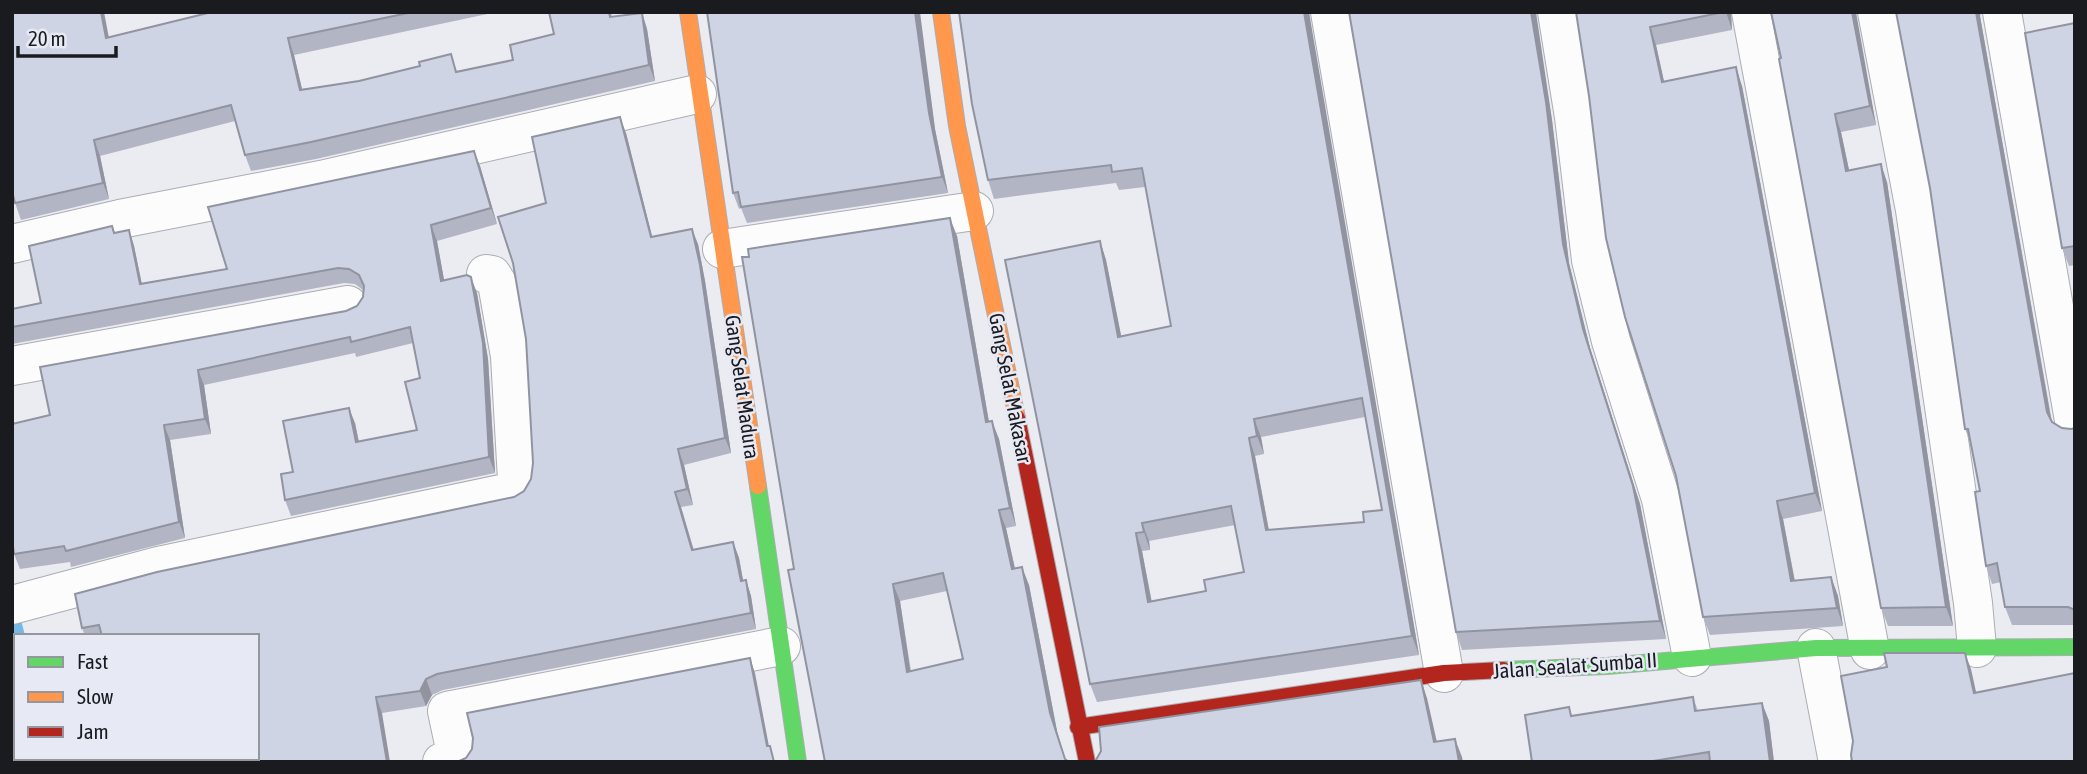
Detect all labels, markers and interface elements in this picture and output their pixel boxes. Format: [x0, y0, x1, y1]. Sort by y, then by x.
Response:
scale bar [18, 14, 116, 58]
text: 20 m [28, 26, 66, 50]
street label: Gang Selat Makasar [985, 311, 1037, 465]
street label: Gang Selat Madura [721, 313, 765, 460]
legend [14, 634, 259, 760]
street label: Jalan Sealat Sumba II [1492, 647, 1658, 683]
text: Fast [77, 649, 108, 673]
text: Slow [77, 684, 114, 708]
text: Jam [77, 719, 109, 743]

